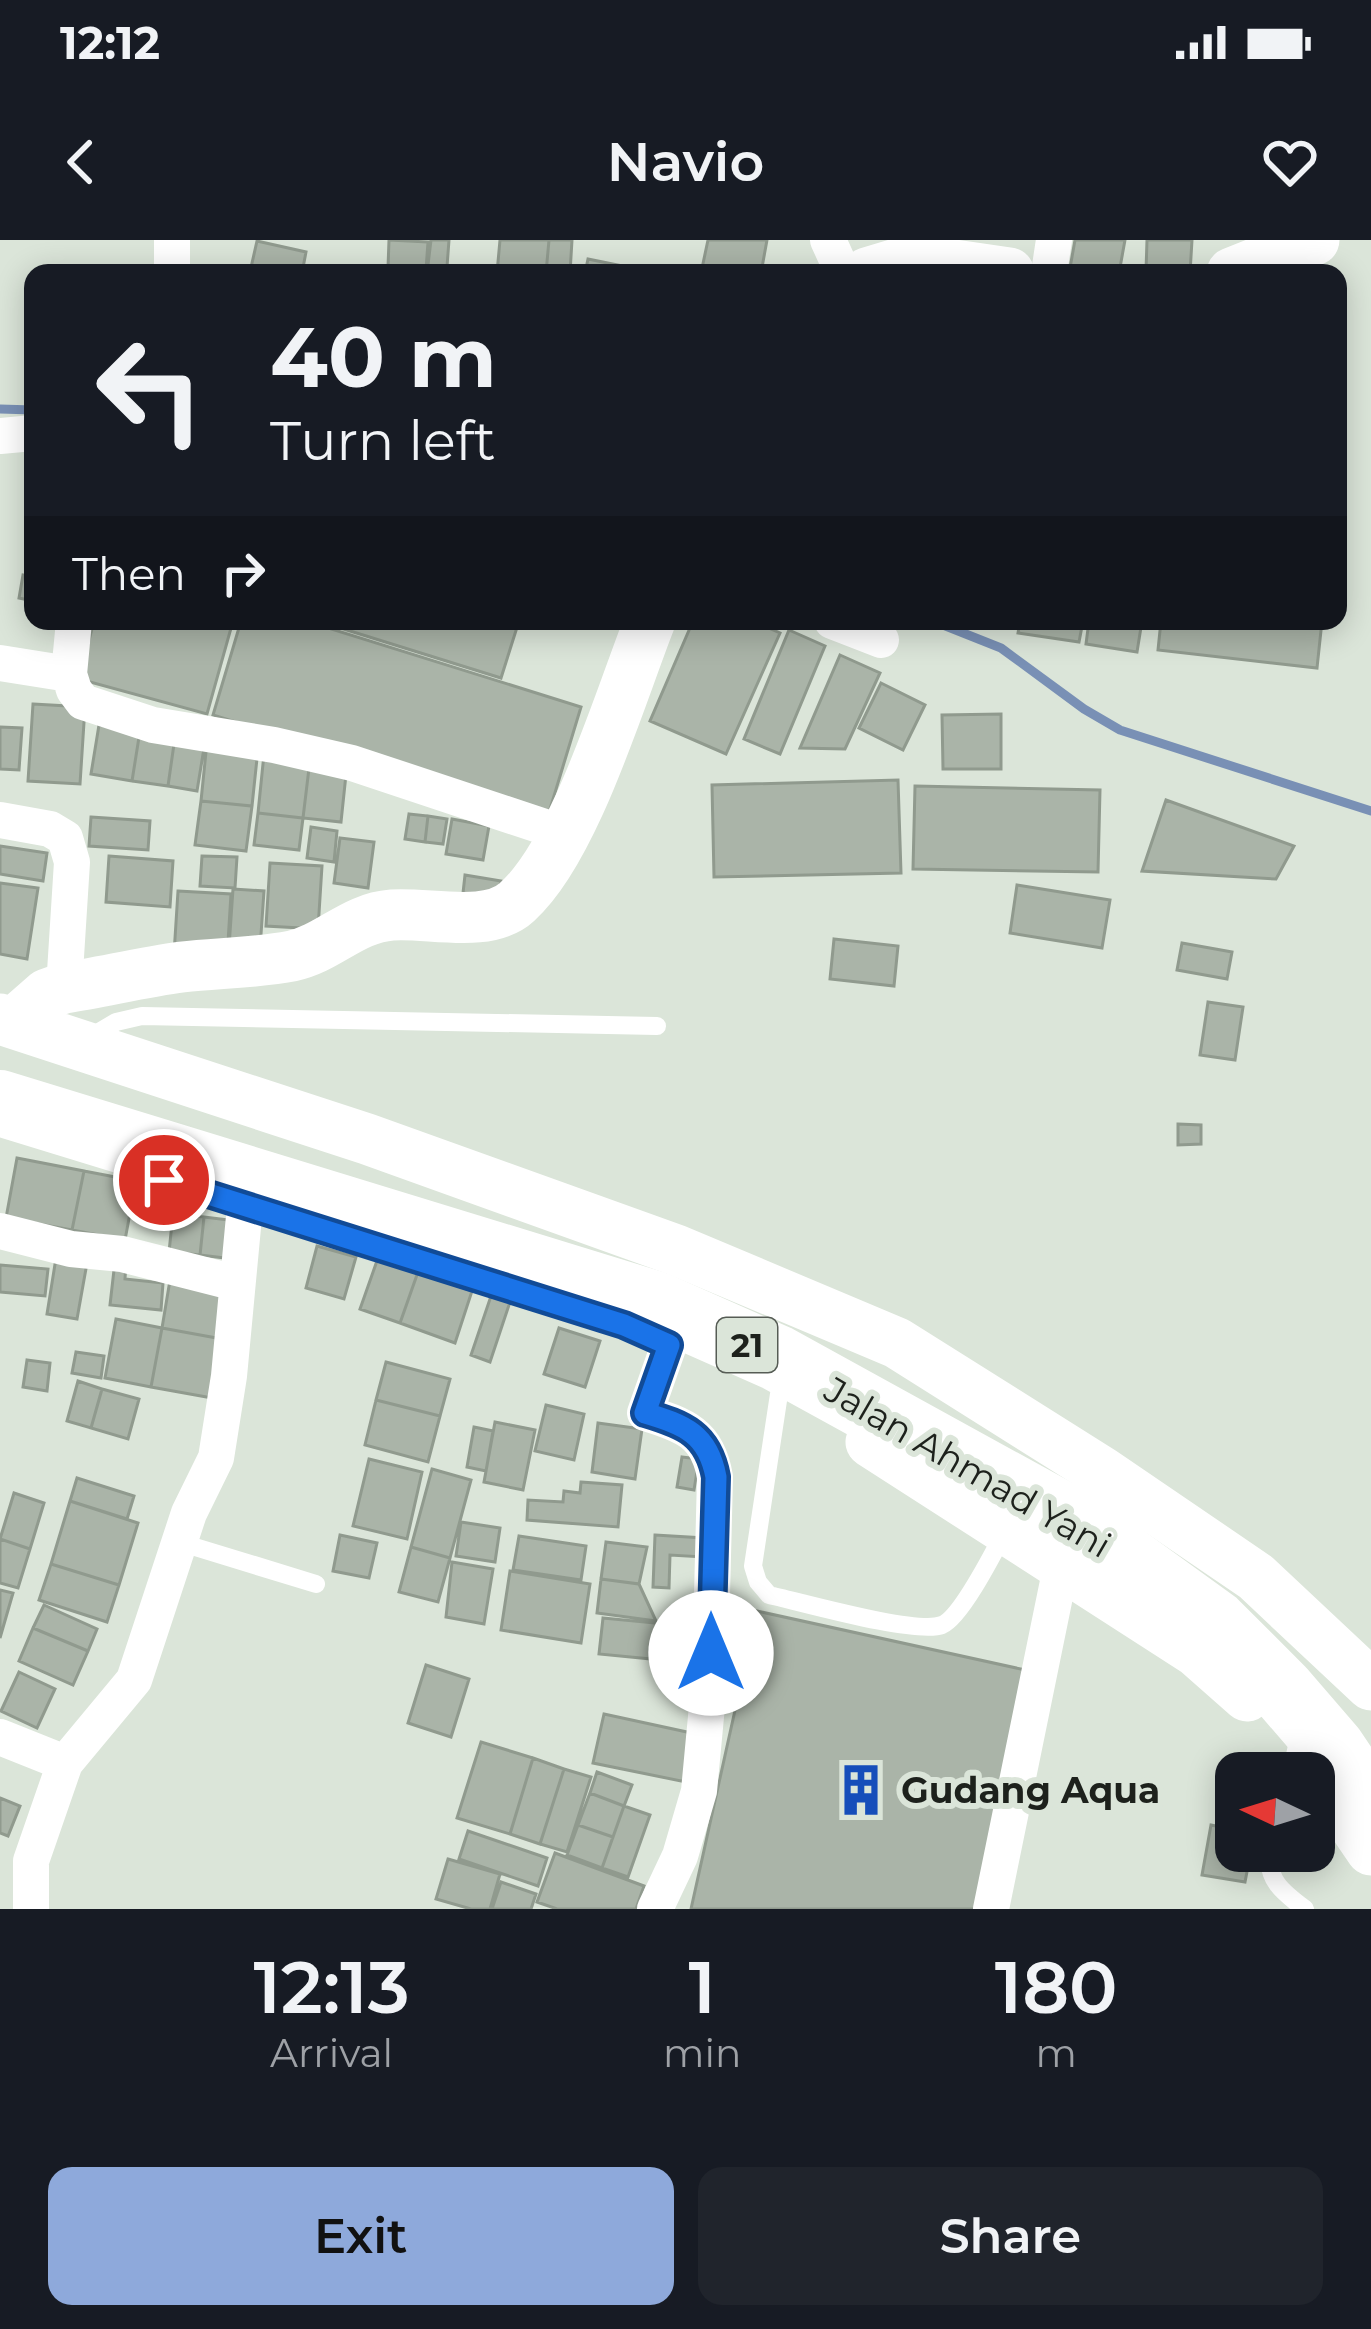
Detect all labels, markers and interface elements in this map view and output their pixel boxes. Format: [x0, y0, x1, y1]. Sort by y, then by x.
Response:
text: 12:12 [60, 15, 160, 70]
icon: back [48, 129, 114, 195]
text: Navio [607, 129, 764, 195]
icon: heart [1257, 129, 1323, 195]
text: 40 m [270, 306, 497, 408]
icon: left [72, 312, 228, 468]
text: Turn left [270, 408, 496, 474]
icon: right [210, 540, 276, 606]
text: Then [72, 546, 186, 601]
pin [113, 1129, 215, 1231]
icon: arrive [131, 1147, 197, 1213]
road number: 21 [717, 1318, 777, 1372]
street label: Jalan Ahmad Yani [816, 1367, 1119, 1567]
position arrow [648, 1590, 774, 1716]
north arrow [1215, 1752, 1335, 1872]
map controls [1215, 1752, 1335, 1872]
building icon: Gudang Aqua [832, 1761, 890, 1819]
place label: Gudang Aqua [901, 1768, 1160, 1812]
text: 12:13 [253, 1943, 410, 2031]
text: 1 [688, 1943, 716, 2031]
text: 180 [995, 1943, 1118, 2031]
text: Arrival [270, 2029, 393, 2077]
text: min [663, 2029, 741, 2077]
text: m [1035, 2029, 1077, 2077]
button: Exit [48, 2167, 674, 2305]
button: Share [698, 2167, 1323, 2305]

